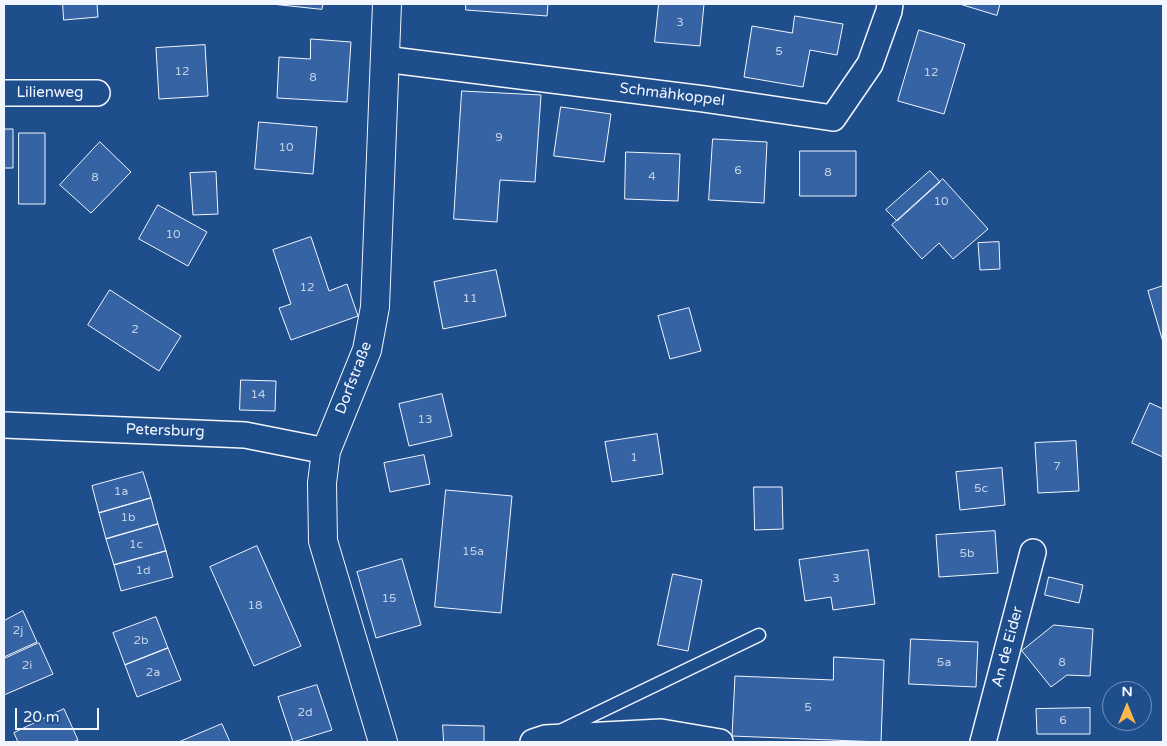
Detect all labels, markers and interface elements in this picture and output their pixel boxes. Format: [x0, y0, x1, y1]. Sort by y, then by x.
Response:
house number: 3 [676, 16, 684, 30]
house number: 5 [775, 45, 783, 59]
house number: 12 [174, 65, 190, 79]
house number: 12 [923, 66, 939, 80]
house number: 8 [309, 71, 317, 85]
street label: Schmähkoppel [618, 80, 726, 110]
street label: Lilienweg [16, 84, 84, 102]
house number: 9 [495, 131, 503, 145]
house number: 10 [278, 141, 294, 155]
house number: 6 [734, 164, 742, 178]
house number: 8 [824, 166, 832, 180]
house number: 4 [648, 170, 656, 184]
house number: 8 [91, 171, 99, 185]
house number: 10 [933, 195, 949, 209]
house number: 10 [165, 228, 181, 242]
house number: 12 [299, 281, 315, 295]
house number: 11 [462, 292, 478, 306]
house number: 2 [131, 323, 139, 337]
street label: Dorfstraße [332, 339, 376, 417]
house number: 14 [250, 388, 266, 402]
house number: 13 [417, 413, 433, 427]
street label: Petersburg [125, 421, 205, 441]
house number: 1 [630, 451, 638, 465]
house number: 7 [1053, 460, 1061, 474]
house number: 5c [974, 482, 988, 496]
house number: 1a [114, 485, 128, 499]
house number: 1b [120, 511, 136, 525]
house number: 1c [129, 538, 143, 552]
house number: 15a [462, 545, 484, 559]
house number: 5b [959, 547, 975, 561]
house number: 1d [135, 564, 151, 578]
house number: 3 [832, 572, 840, 586]
house number: 15 [381, 592, 397, 606]
house number: 18 [247, 599, 263, 613]
street label: An de Eider [989, 605, 1027, 689]
house number: 2j [13, 624, 23, 638]
house number: 2b [133, 634, 149, 648]
house number: 5a [937, 656, 951, 670]
house number: 8 [1058, 656, 1066, 670]
house number: 2i [22, 659, 32, 673]
house number: 2a [146, 666, 160, 680]
north arrow [1102, 681, 1152, 731]
text: N [1121, 683, 1133, 700]
scale bar [18, 698, 101, 730]
house number: 5 [804, 701, 812, 715]
house number: 2d [297, 706, 313, 720]
text: 20 m [23, 708, 60, 726]
house number: 6 [1059, 714, 1067, 728]

